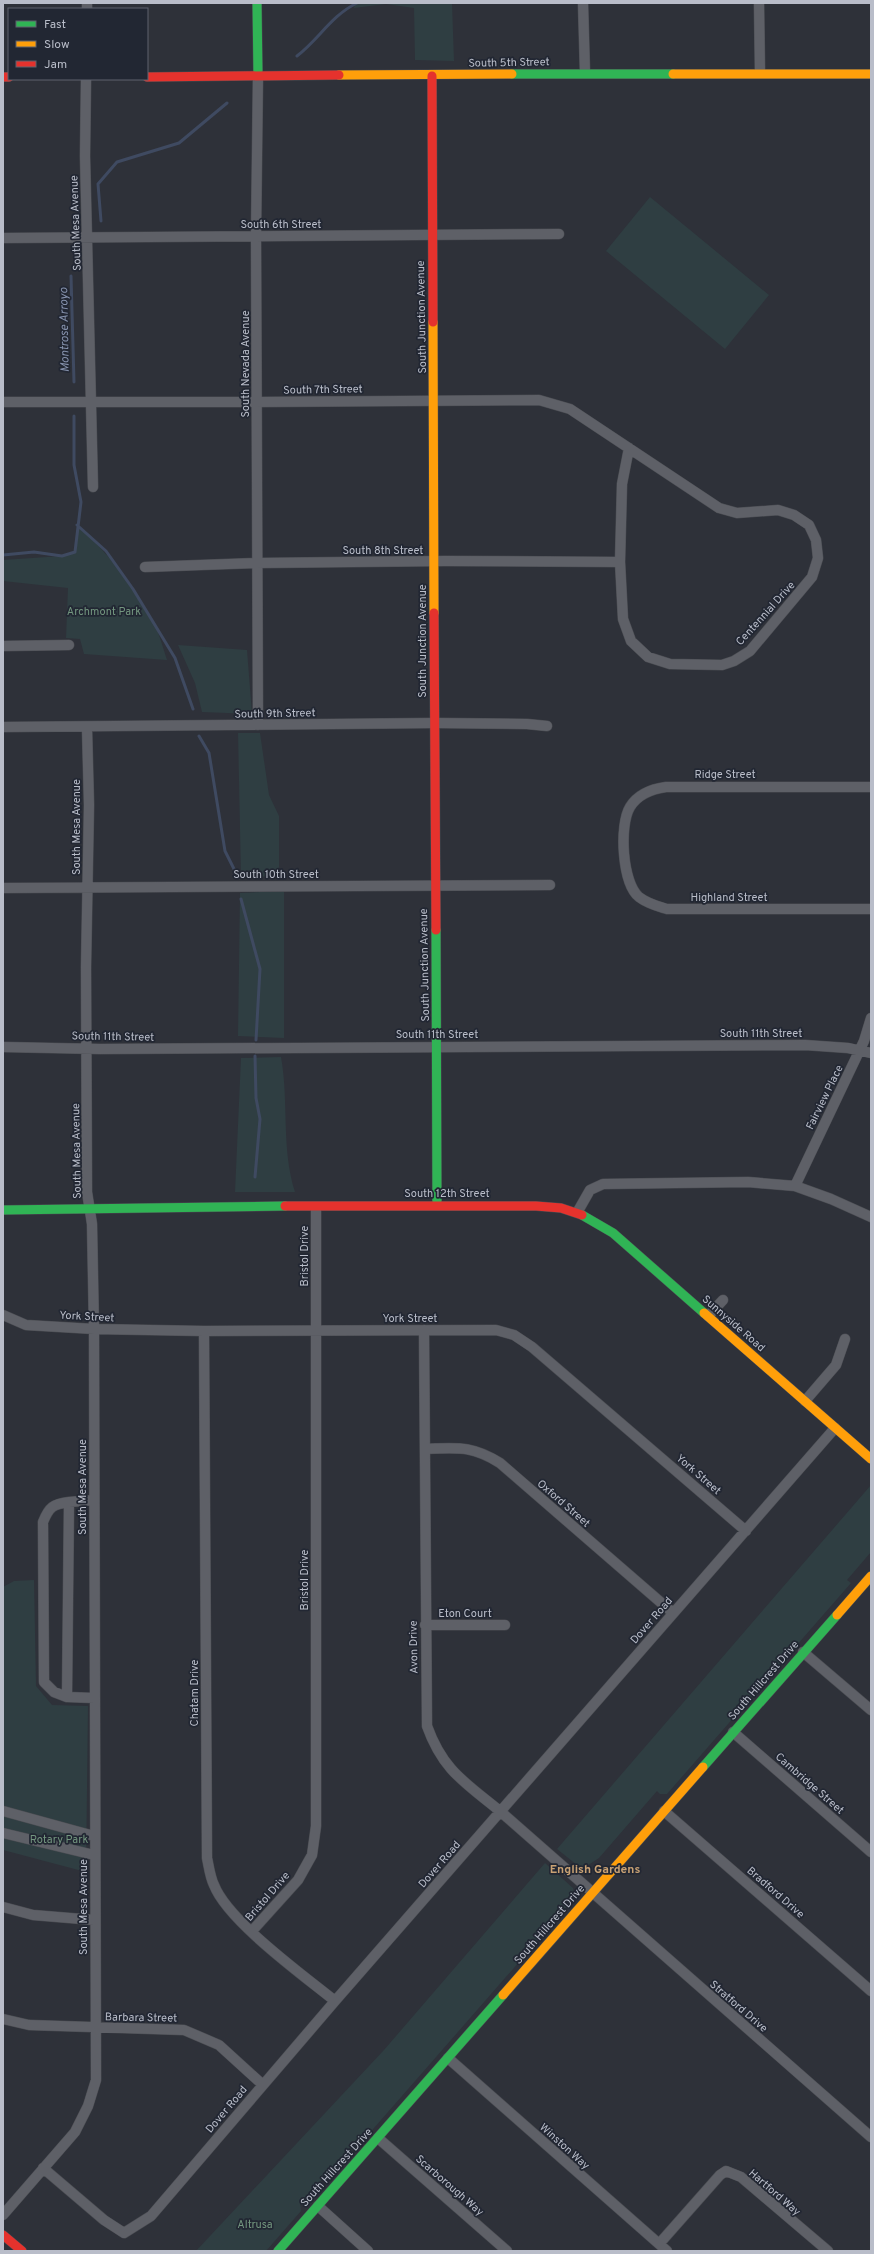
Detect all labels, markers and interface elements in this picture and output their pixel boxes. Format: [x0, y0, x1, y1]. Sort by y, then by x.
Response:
legend [8, 8, 148, 80]
text: Fast [44, 17, 66, 33]
text: Slow [44, 37, 70, 53]
street label: South 5th Street [468, 55, 550, 71]
text: Jam [44, 57, 67, 73]
street label: South Mesa Avenue [67, 175, 85, 271]
street label: South 6th Street [240, 218, 322, 232]
street label: South Junction Avenue [414, 260, 430, 374]
water label: Montrose Arroyo [56, 287, 74, 373]
street label: South Nevada Avenue [239, 310, 253, 418]
street label: South 7th Street [283, 382, 363, 398]
street label: South 8th Street [343, 544, 423, 558]
street label: Centennial Drive [733, 578, 798, 649]
street label: South Junction Avenue [416, 584, 430, 698]
park label: Archmont Park [67, 605, 141, 619]
street label: South 9th Street [234, 706, 316, 722]
street label: Ridge Street [694, 768, 756, 782]
street label: South Mesa Avenue [70, 779, 84, 875]
street label: South 10th Street [233, 868, 319, 882]
street label: Highland Street [690, 891, 768, 905]
street label: South Junction Avenue [417, 908, 433, 1022]
street label: South 11th Street [720, 1027, 802, 1041]
street label: South 11th Street [396, 1028, 478, 1042]
street label: South 11th Street [72, 1029, 154, 1045]
street label: Fairview Place [803, 1063, 847, 1132]
street label: South Mesa Avenue [69, 1103, 85, 1199]
street label: South 12th Street [404, 1187, 490, 1201]
street label: Bristol Drive [298, 1225, 312, 1287]
street label: Sunnyside Road [699, 1293, 768, 1355]
street label: York Street [59, 1309, 115, 1325]
street label: York Street [382, 1312, 438, 1326]
street label: South Mesa Avenue [76, 1439, 90, 1535]
street label: York Street [673, 1451, 724, 1498]
street label: Oxford Street [534, 1477, 593, 1531]
street label: Bristol Drive [298, 1549, 312, 1611]
street label: Dover Road [628, 1594, 676, 1647]
street label: Eton Court [438, 1607, 492, 1621]
street label: Avon Drive [407, 1620, 421, 1674]
street label: South Hillcrest Drive [725, 1638, 802, 1723]
street label: Chatam Drive [188, 1659, 202, 1726]
street label: Cambridge Street [772, 1750, 847, 1817]
park label: Rotary Park [30, 1833, 88, 1847]
street label: Dover Road [416, 1838, 464, 1891]
street label: South Mesa Avenue [77, 1859, 91, 1955]
district label: English Gardens [550, 1862, 640, 1878]
street label: Bradford Drive [744, 1864, 807, 1922]
street label: Bristol Drive [242, 1869, 293, 1924]
street label: South Hillcrest Drive [511, 1882, 588, 1967]
street label: Stratford Drive [706, 1978, 770, 2036]
street label: Barbara Street [105, 2010, 177, 2026]
street label: Dover Road [203, 2083, 251, 2136]
street label: Winston Way [536, 2121, 592, 2173]
street label: South Hillcrest Drive [298, 2125, 376, 2210]
street label: Scarborough Way [412, 2152, 487, 2219]
street label: Hartford Way [745, 2166, 803, 2219]
park label: Altrusa [237, 2218, 273, 2232]

